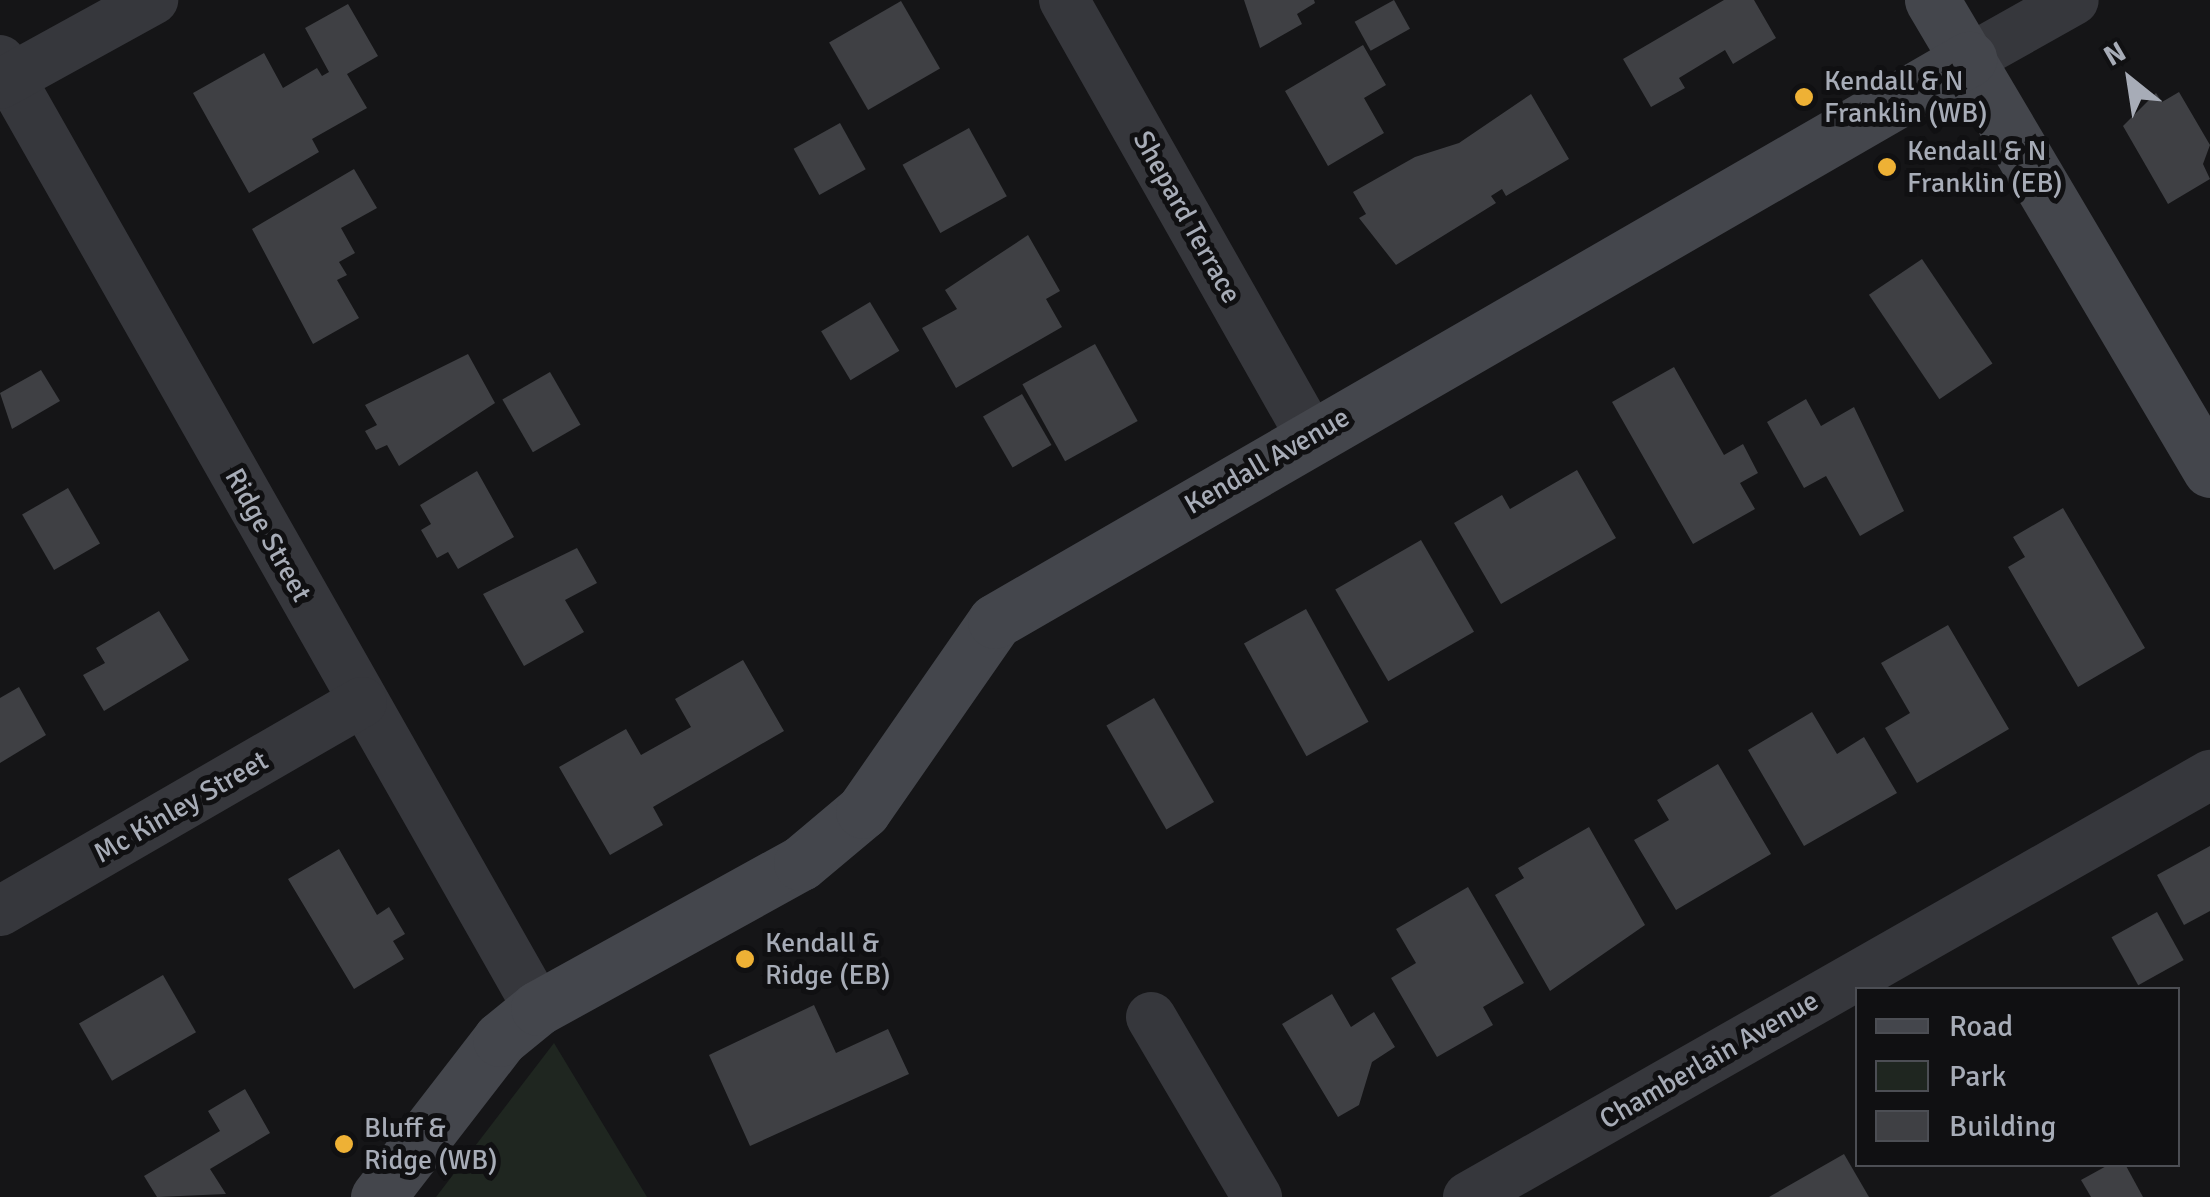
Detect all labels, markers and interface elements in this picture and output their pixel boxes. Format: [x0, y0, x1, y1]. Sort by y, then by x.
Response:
north arrow [2080, 30, 2180, 130]
text: N [2098, 34, 2132, 74]
place label: Kendall & N Franklin (WB) [1824, 64, 1988, 130]
marker: Kendall & N Franklin (WB) [1793, 86, 1815, 108]
street label: Shepard Terrace [1126, 125, 1248, 309]
place label: Kendall & N Franklin (EB) [1907, 134, 2063, 200]
marker: Kendall & N Franklin (EB) [1876, 156, 1898, 178]
street label: Kendall Avenue [1179, 400, 1355, 522]
street label: Ridge Street [218, 463, 318, 607]
street label: Mc Kinley Street [88, 744, 274, 870]
place label: Kendall & Ridge (EB) [765, 926, 891, 992]
marker: Kendall & Ridge (EB) [734, 948, 756, 970]
street label: Chamberlain Avenue [1594, 984, 1824, 1136]
legend [1855, 987, 2180, 1167]
text: Road [1949, 1008, 2013, 1045]
text: Park [1949, 1058, 2007, 1095]
text: Building [1949, 1108, 2056, 1145]
place label: Bluff & Ridge (WB) [364, 1111, 498, 1177]
marker: Bluff & Ridge (WB) [333, 1133, 355, 1155]

